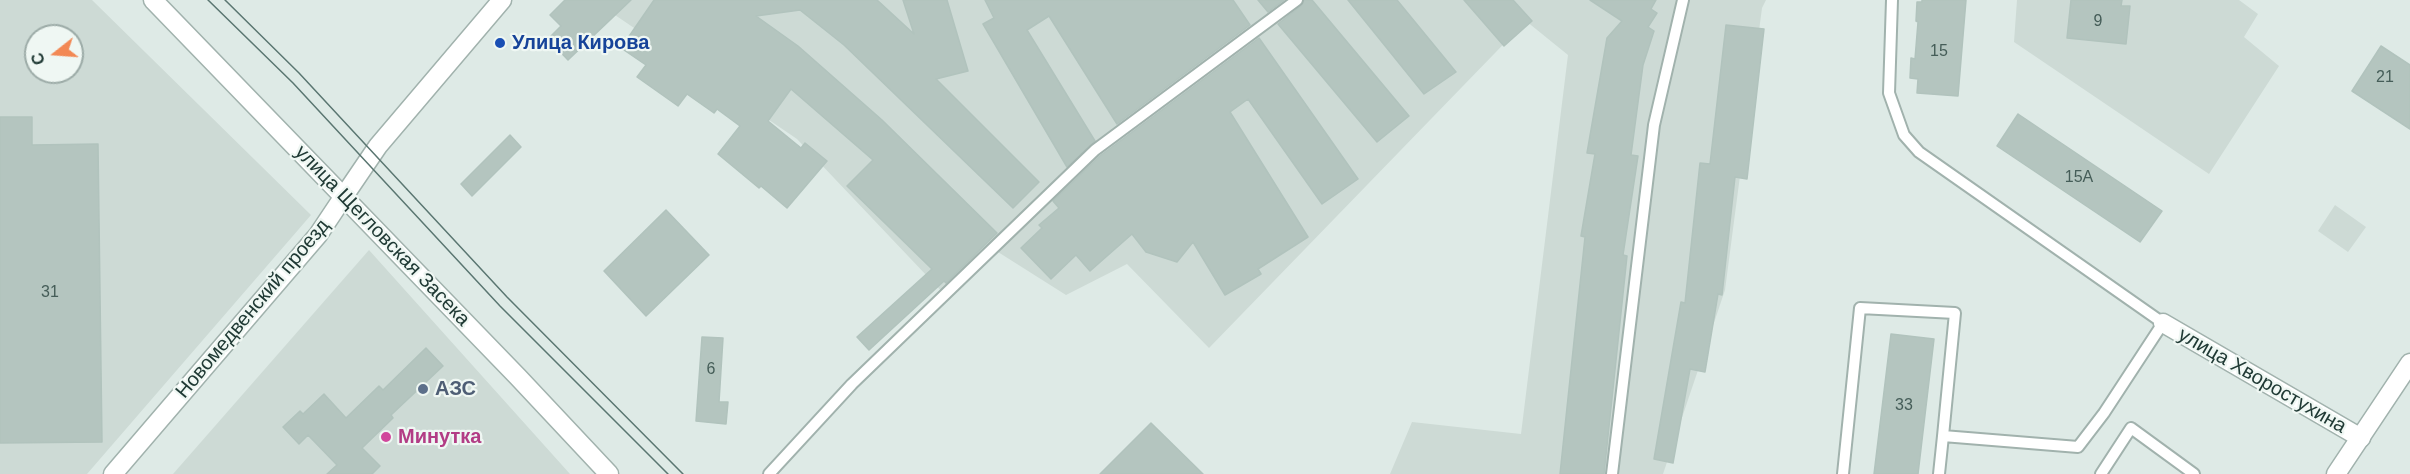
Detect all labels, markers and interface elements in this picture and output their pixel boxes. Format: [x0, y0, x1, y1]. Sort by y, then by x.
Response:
house number: 9 [2094, 12, 2102, 32]
north arrow [24, 24, 84, 84]
place label: Улица Кирова [512, 31, 649, 55]
marker: Улица Кирова [493, 36, 507, 50]
house number: 15 [1930, 42, 1948, 62]
text: С [28, 51, 48, 67]
house number: 21 [2376, 68, 2394, 88]
street label: улица Щегловская Засека [289, 141, 475, 331]
house number: 15А [2065, 168, 2093, 188]
street label: Новомедвенский проезд [171, 215, 335, 403]
house number: 31 [41, 283, 59, 303]
street label: улица Хворостухина [2174, 323, 2350, 439]
house number: 6 [707, 360, 715, 380]
place label: АЗС [435, 377, 476, 401]
marker: АЗС [416, 382, 430, 396]
house number: 33 [1895, 396, 1913, 416]
place label: Минутка [398, 425, 481, 449]
marker: Минутка [379, 430, 393, 444]

